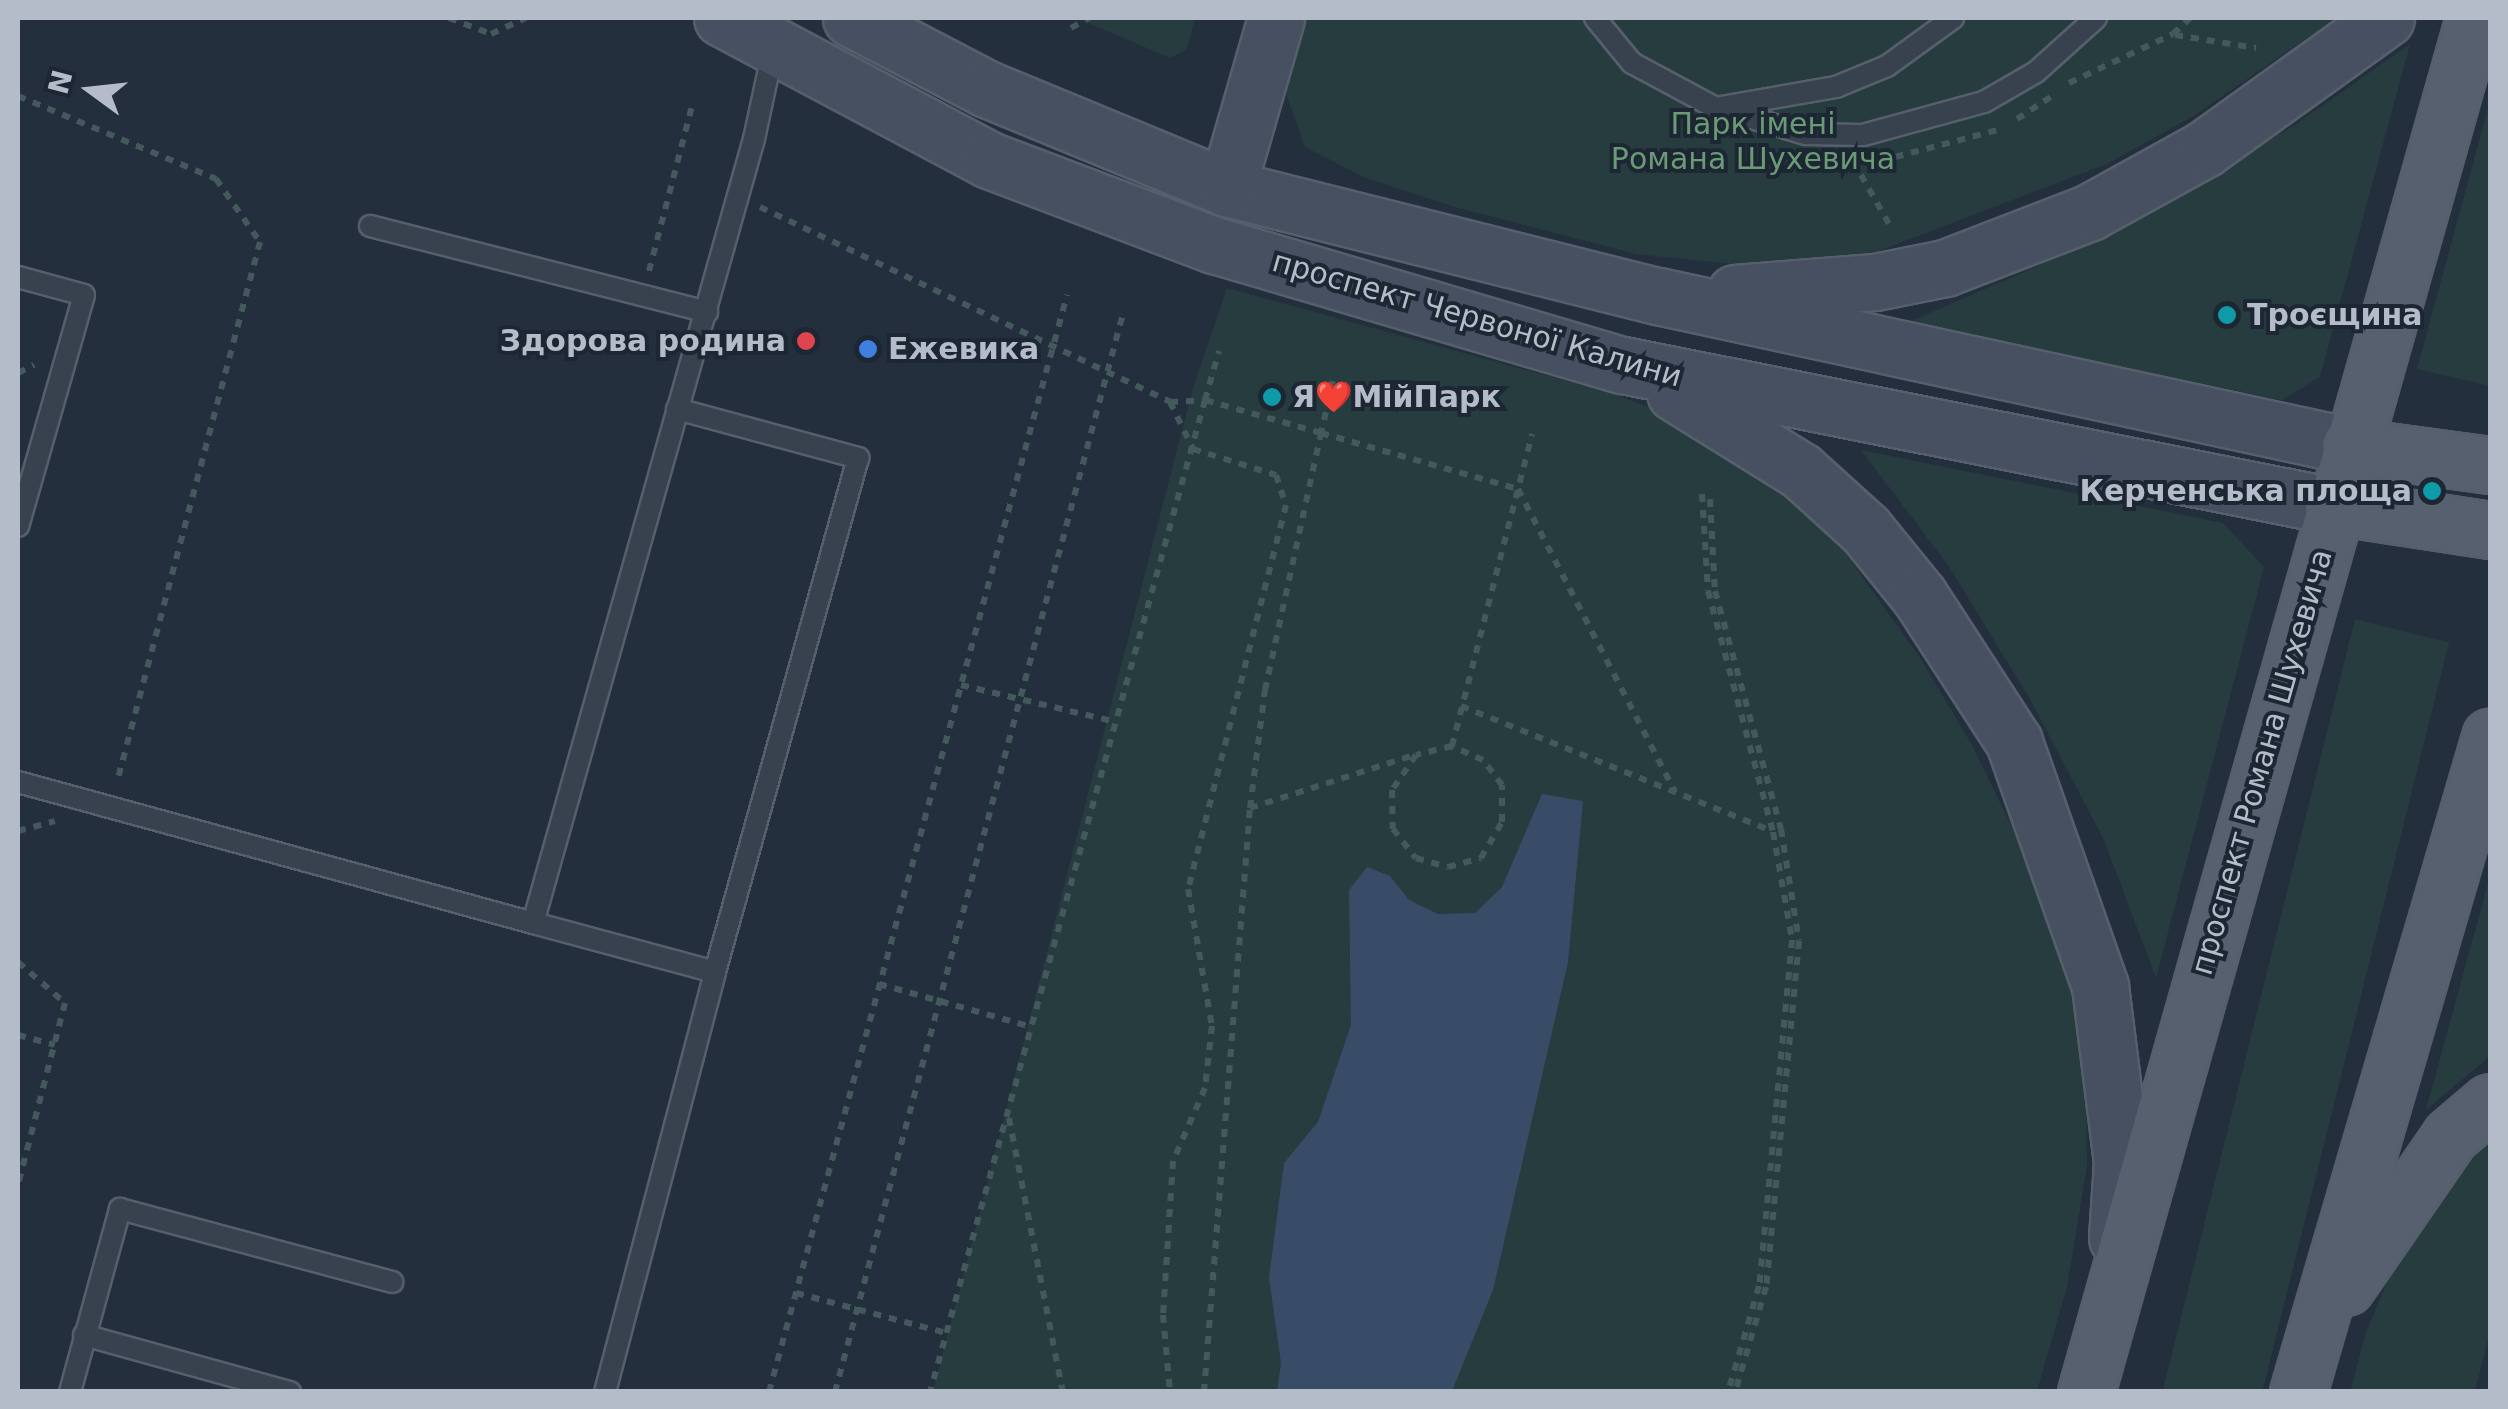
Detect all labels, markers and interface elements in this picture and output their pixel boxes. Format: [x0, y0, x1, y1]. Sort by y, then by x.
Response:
north arrow [40, 40, 140, 140]
text: N [42, 67, 80, 98]
park label: Парк імені Романа Шухевича [1611, 106, 1895, 176]
street label: проспект Червоної Калини [1268, 243, 1686, 395]
place label: Троєщина [2247, 297, 2422, 333]
marker: Троєщина [2216, 304, 2238, 326]
place label: Здорова родина [500, 323, 786, 359]
marker: Здорова родина [795, 330, 817, 352]
place label: Ежевика [888, 331, 1039, 367]
marker: Ежевика [857, 338, 879, 360]
place label: Я❤️МійПарк [1292, 379, 1501, 415]
marker: Я❤️МійПарк [1261, 386, 1283, 408]
place label: Керченська площа [2079, 473, 2412, 509]
marker: Керченська площа [2421, 480, 2443, 502]
street label: проспект Романа Шухевича [2184, 545, 2340, 979]

